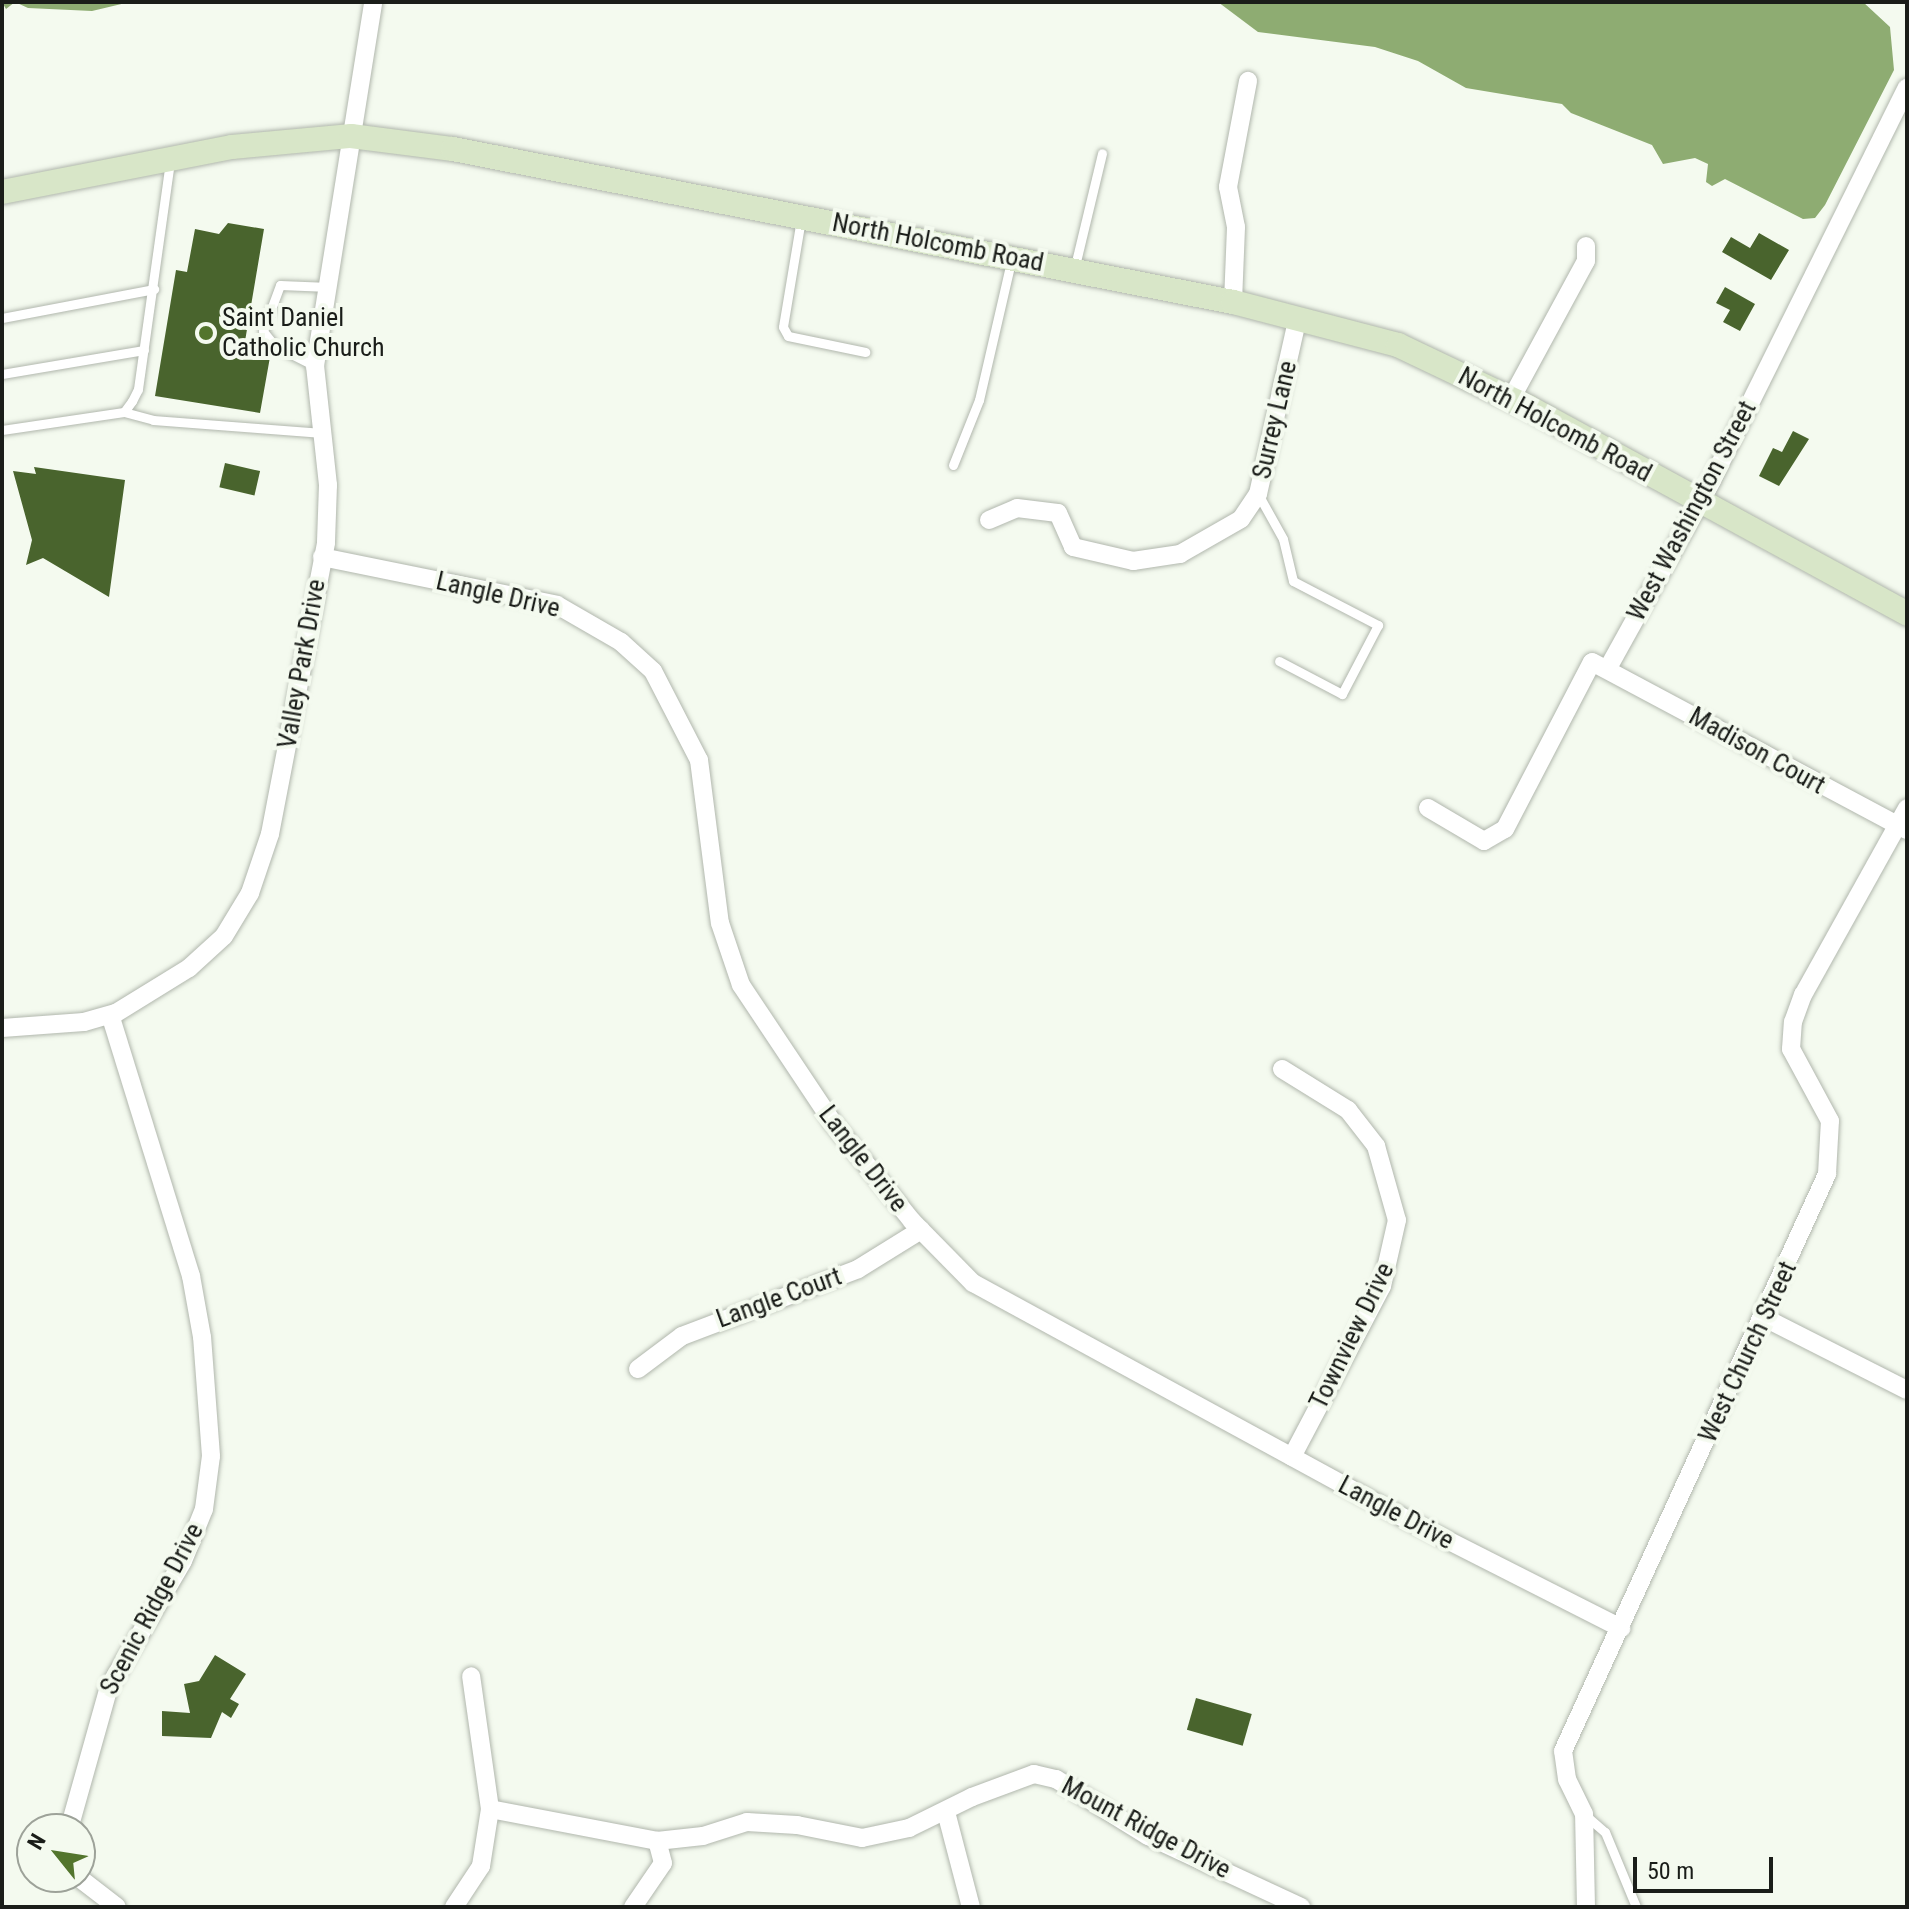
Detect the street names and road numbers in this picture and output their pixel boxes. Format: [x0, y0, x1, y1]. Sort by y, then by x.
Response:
street label: North Holcomb Road [830, 207, 1046, 279]
street label: Surrey Lane [1246, 358, 1304, 482]
street label: North Holcomb Road [1453, 361, 1657, 489]
street label: West Washington Street [1621, 396, 1763, 626]
street label: Langle Drive [433, 566, 563, 624]
street label: Valley Park Drive [272, 577, 332, 751]
street label: Madison Court [1683, 701, 1831, 801]
street label: Langle Drive [812, 1100, 914, 1218]
street label: West Church Street [1692, 1257, 1804, 1447]
street label: Townview Drive [1303, 1258, 1401, 1414]
street label: Langle Court [712, 1261, 846, 1335]
street label: Langle Drive [1333, 1470, 1459, 1556]
street label: Scenic Ridge Drive [94, 1518, 210, 1700]
street label: Mount Ridge Drive [1056, 1770, 1236, 1886]

